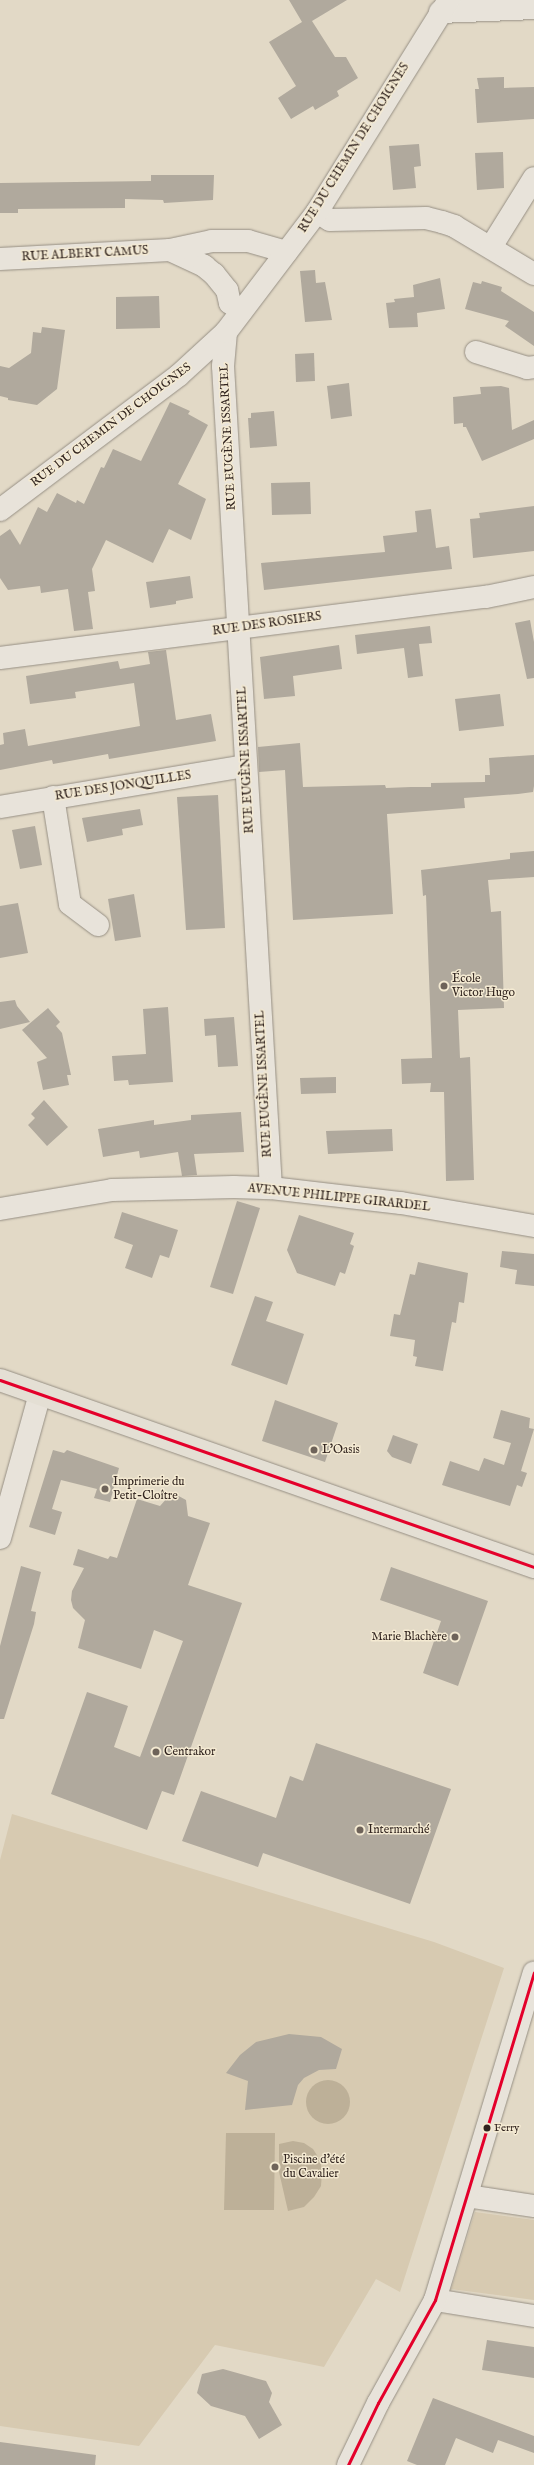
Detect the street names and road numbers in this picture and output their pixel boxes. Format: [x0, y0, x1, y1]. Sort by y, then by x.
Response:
street label: RUE DU CHEMIN DE CHOIGNES [296, 61, 412, 235]
street label: RUE ALBERT CAMUS [21, 243, 149, 265]
street label: RUE DU CHEMIN DE CHOIGNES [28, 360, 194, 490]
street label: RUE EUGÈNE ISSARTEL [217, 363, 239, 511]
street label: RUE DES ROSIERS [212, 609, 322, 639]
street label: RUE EUGÈNE ISSARTEL [235, 686, 257, 834]
street label: RUE DES JONQUILLES [54, 768, 192, 804]
street label: RUE EUGÈNE ISSARTEL [253, 1010, 275, 1158]
street label: AVENUE PHILIPPE GIRARDEL [247, 1181, 431, 1215]

